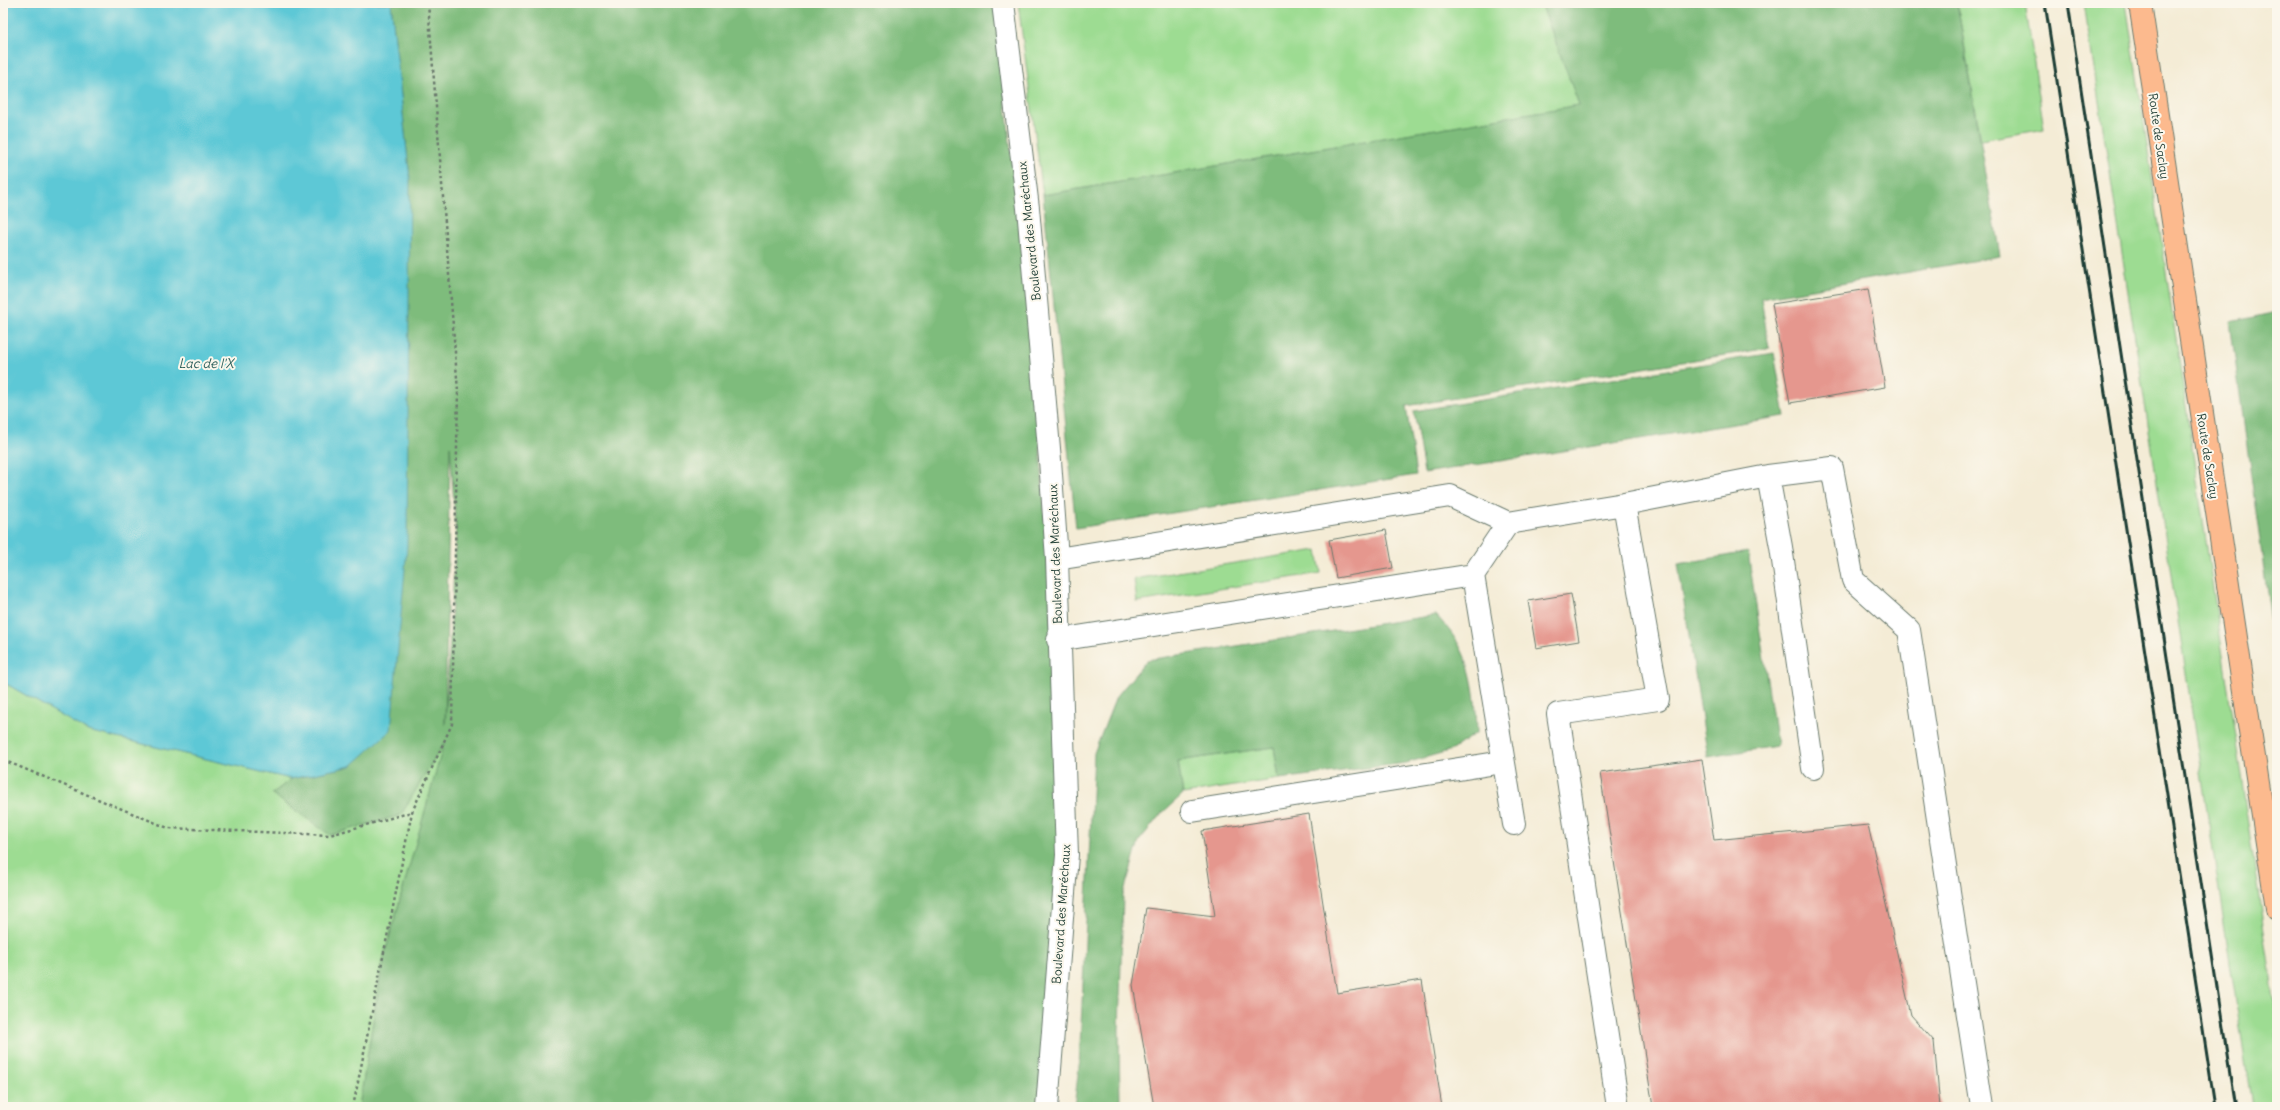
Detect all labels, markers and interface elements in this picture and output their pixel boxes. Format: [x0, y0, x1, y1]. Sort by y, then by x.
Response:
street label: Route de Saclay [2146, 92, 2172, 180]
street label: Boulevard des Maréchaux [1014, 160, 1044, 301]
water label: Lac de l'X [178, 355, 235, 372]
street label: Route de Saclay [2194, 412, 2222, 500]
street label: Boulevard des Maréchaux [1045, 484, 1065, 624]
street label: Boulevard des Maréchaux [1049, 844, 1073, 984]

